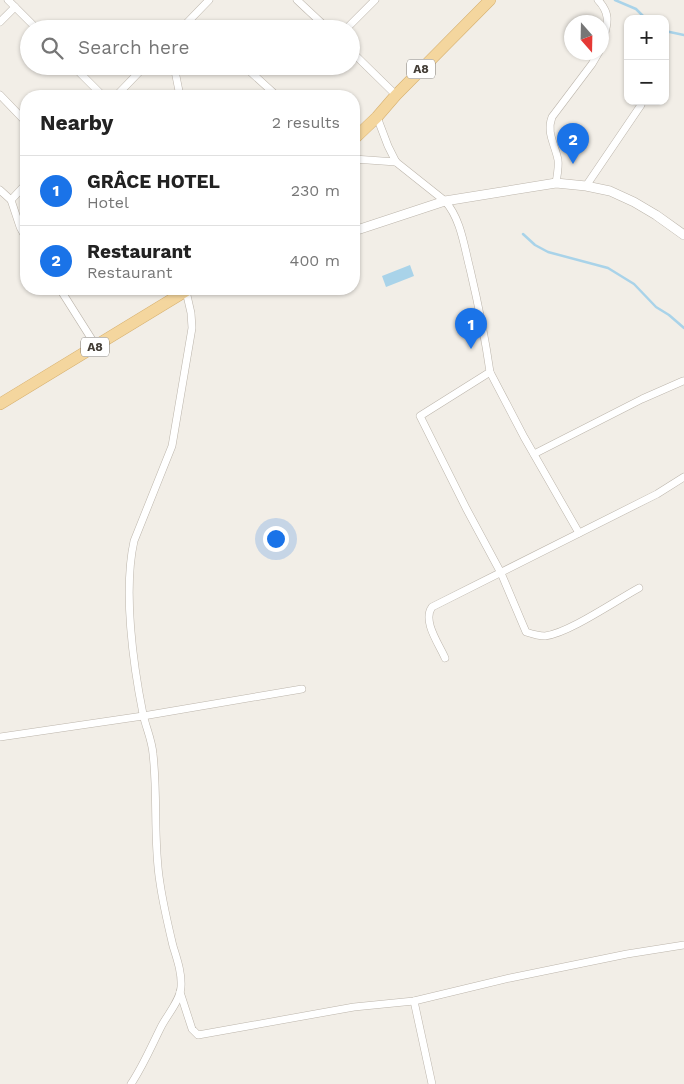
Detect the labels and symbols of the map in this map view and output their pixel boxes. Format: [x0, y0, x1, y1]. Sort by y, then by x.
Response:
north arrow [564, 15, 609, 60]
road number: A8 [407, 60, 435, 78]
pin: 2 [557, 123, 589, 164]
pin: 1 [455, 308, 487, 349]
road number: A8 [81, 338, 109, 357]
your location [263, 526, 289, 552]

